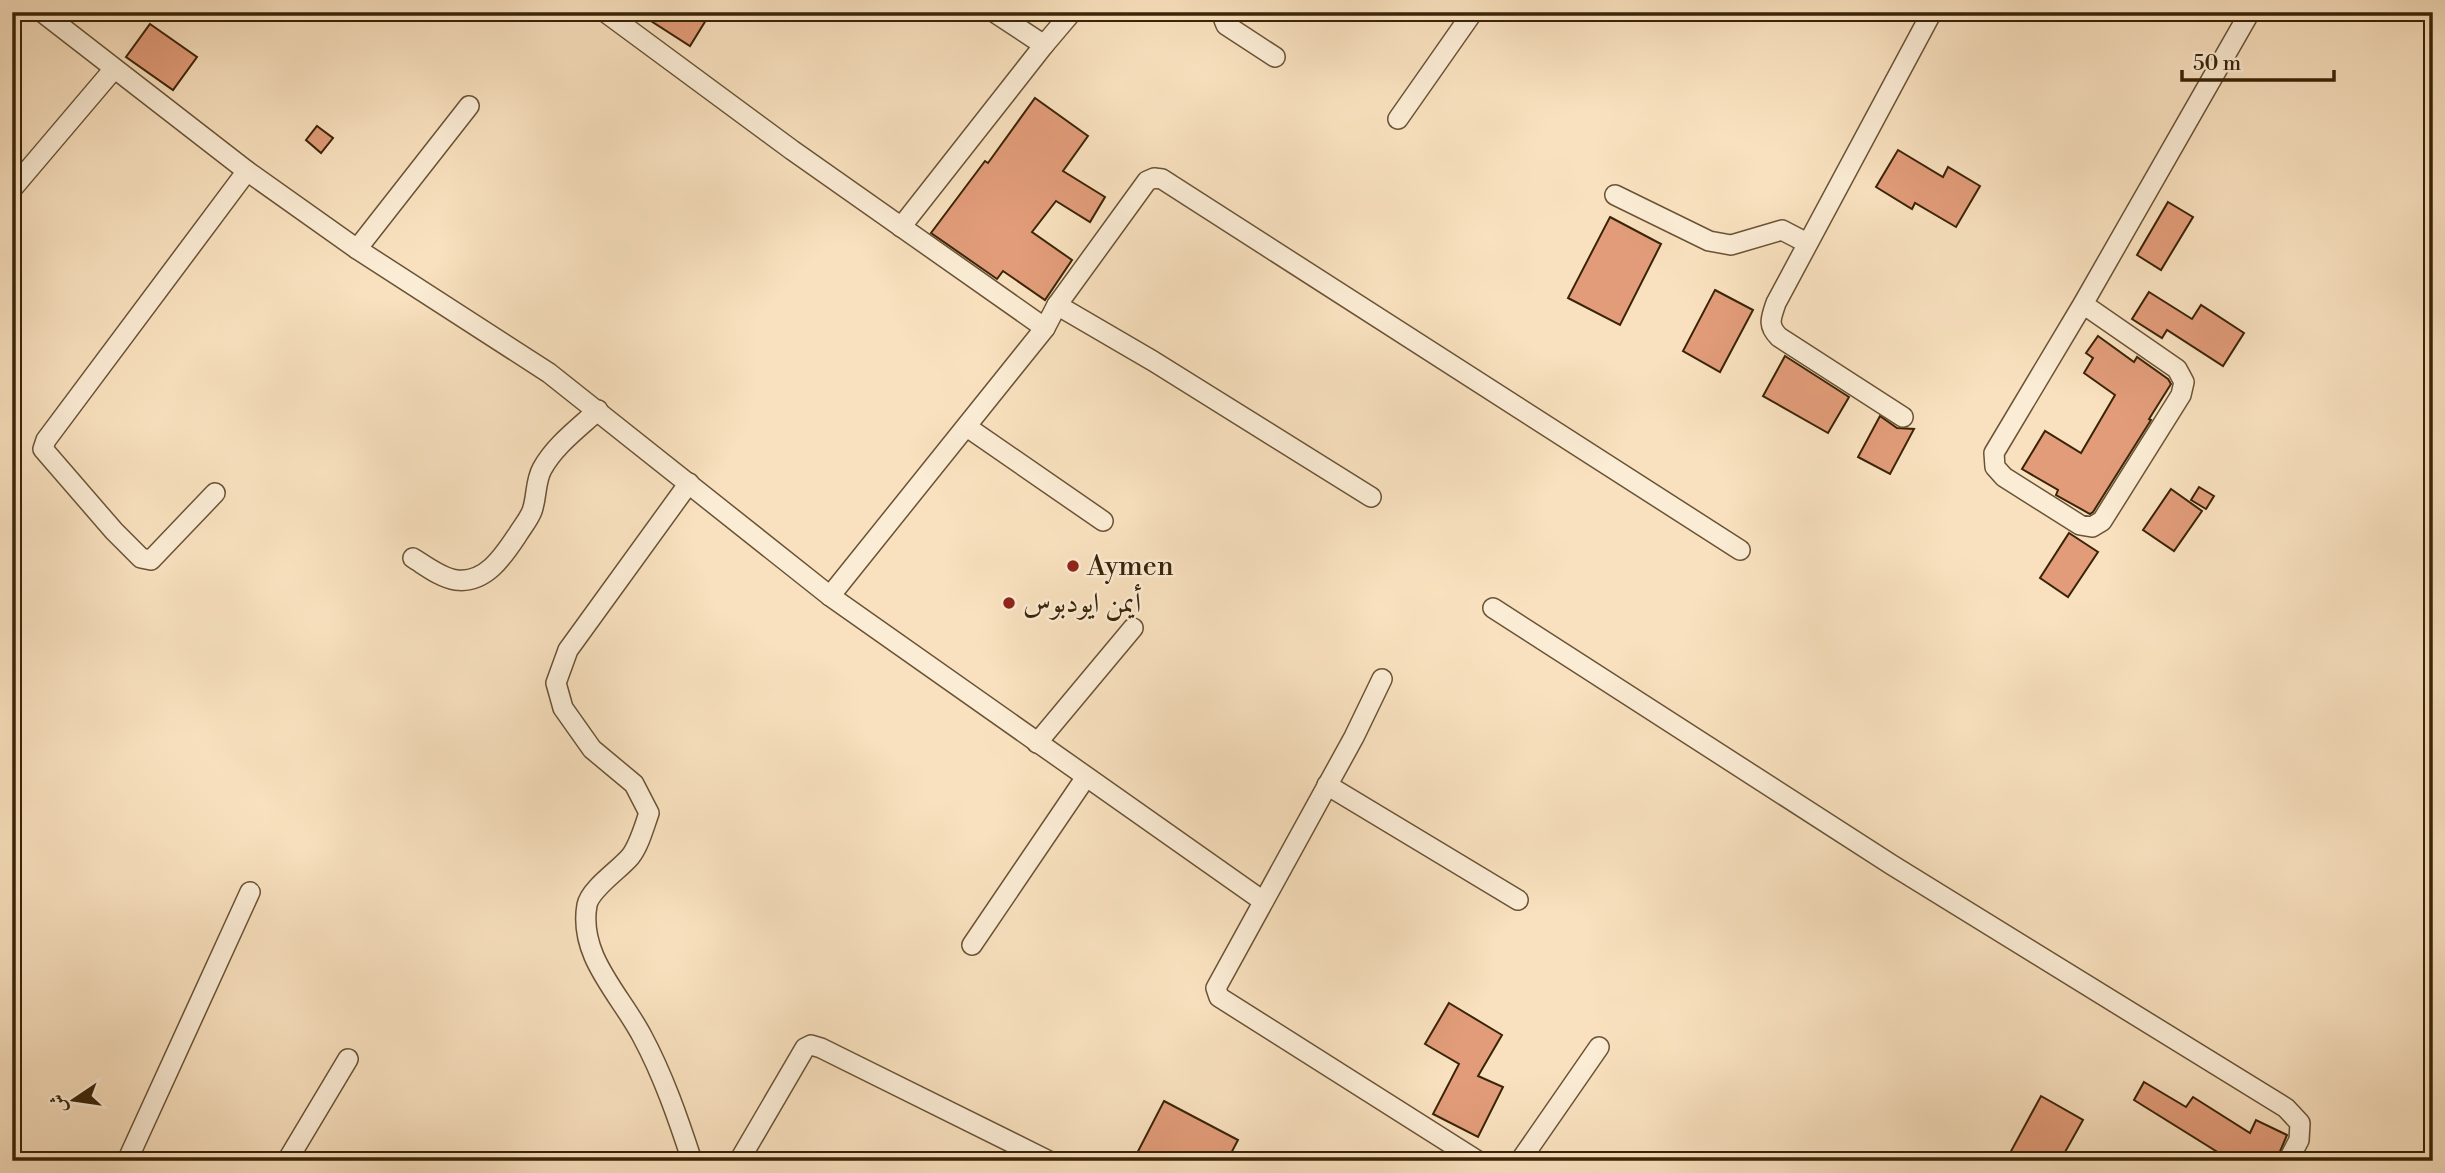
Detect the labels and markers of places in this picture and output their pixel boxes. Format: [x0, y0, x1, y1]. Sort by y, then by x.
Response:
place label: Aymen [1086, 549, 1174, 584]
marker: Aymen [1065, 558, 1081, 574]
place label: أيمن ايودبوس [1023, 583, 1142, 621]
marker: أيمن ايودبوس [1001, 595, 1017, 611]

